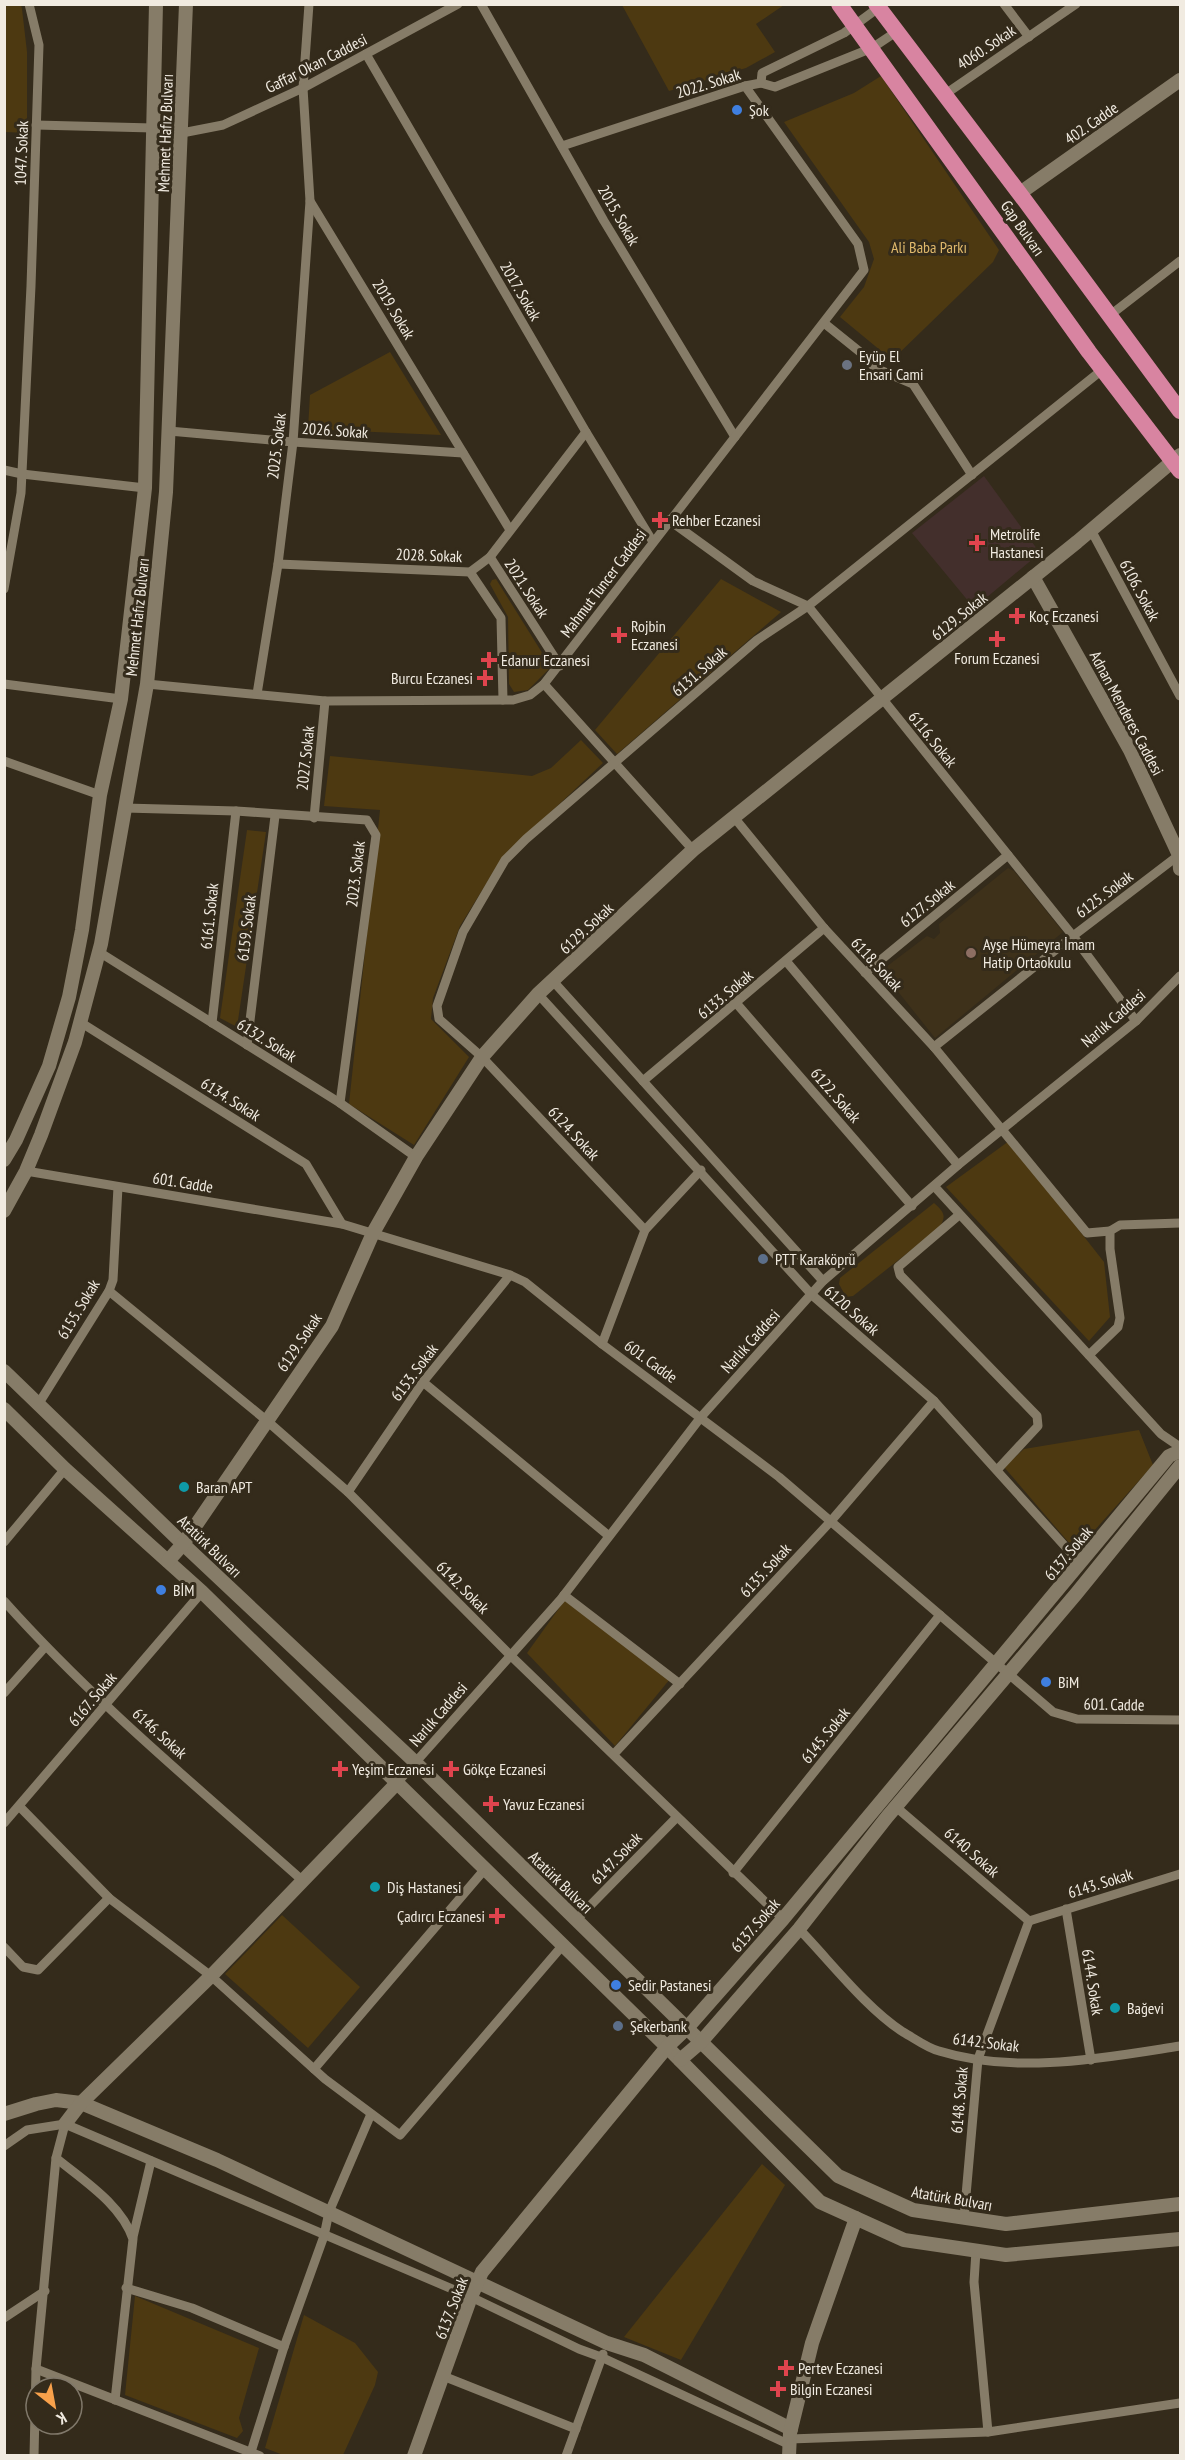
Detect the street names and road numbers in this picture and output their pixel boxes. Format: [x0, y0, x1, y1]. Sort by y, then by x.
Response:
street label: 4060. Sokak [953, 20, 1020, 74]
street label: Gaffar Okan Caddesi [262, 29, 370, 97]
street label: 2022. Sokak [673, 63, 744, 102]
street label: Mehmet Hafız Bulvarı [153, 73, 177, 193]
street label: 402. Cadde [1060, 97, 1122, 149]
street label: 1047. Sokak [10, 119, 32, 186]
street label: 2015. Sokak [594, 181, 645, 250]
street label: Gap Bulvarı [997, 196, 1049, 260]
street label: 2017. Sokak [496, 258, 546, 325]
street label: 2019. Sokak [368, 275, 420, 343]
street label: 2025. Sokak [262, 411, 290, 480]
street label: 2026. Sokak [301, 418, 370, 442]
street label: Mahmut Tuncer Caddesi [556, 525, 650, 641]
street label: 2028. Sokak [395, 544, 463, 566]
street label: 2021. Sokak [500, 555, 554, 622]
street label: 6106. Sokak [1116, 556, 1165, 625]
street label: Mehmet Hafız Bulvarı [121, 557, 153, 677]
street label: 6129. Sokak [927, 587, 992, 645]
street label: 6131. Sokak [667, 641, 731, 700]
street label: Adnan Menderes Caddesi [1086, 647, 1168, 779]
street label: 6116. Sokak [904, 707, 962, 772]
street label: 2027. Sokak [292, 724, 318, 791]
street label: 2023. Sokak [341, 839, 369, 908]
street label: 6125. Sokak [1071, 866, 1137, 922]
street label: 6127. Sokak [895, 874, 959, 931]
street label: 6161. Sokak [196, 881, 223, 950]
street label: 6159. Sokak [232, 893, 260, 962]
street label: 6129. Sokak [555, 897, 618, 958]
street label: 6118. Sokak [847, 933, 908, 996]
street label: 6133. Sokak [693, 964, 758, 1023]
street label: Narlık Caddesi [1077, 985, 1149, 1051]
street label: 6132. Sokak [233, 1014, 301, 1067]
street label: 6122. Sokak [807, 1063, 866, 1127]
street label: 6134. Sokak [197, 1073, 265, 1126]
street label: 6124. Sokak [544, 1102, 605, 1165]
street label: 601. Cadde [151, 1167, 215, 1197]
street label: 6155. Sokak [52, 1275, 104, 1343]
street label: 6120. Sokak [820, 1281, 884, 1340]
street label: Narlık Caddesi [716, 1305, 784, 1377]
street label: 6129. Sokak [272, 1308, 326, 1375]
street label: 601. Cadde [621, 1335, 681, 1387]
street label: 6153. Sokak [386, 1339, 442, 1405]
street label: Atatürk Bulvarı [174, 1510, 246, 1582]
street label: 6137. Sokak [1039, 1521, 1097, 1584]
street label: 6135. Sokak [735, 1538, 796, 1601]
street label: 6142. Sokak [432, 1556, 494, 1618]
street label: 6167. Sokak [63, 1667, 121, 1730]
street label: Narlık Caddesi [405, 1678, 471, 1750]
street label: 601. Cadde [1083, 1693, 1145, 1715]
street label: 6145. Sokak [796, 1702, 854, 1767]
street label: 6146. Sokak [129, 1703, 192, 1763]
street label: 6140. Sokak [940, 1823, 1004, 1882]
street label: 6147. Sokak [586, 1827, 646, 1888]
street label: Atatürk Bulvarı [525, 1846, 597, 1918]
street label: 6143. Sokak [1065, 1863, 1136, 1902]
street label: 6137. Sokak [726, 1893, 784, 1956]
street label: 6144. Sokak [1078, 1948, 1108, 2017]
street label: 6142. Sokak [952, 2028, 1021, 2056]
street label: 6148. Sokak [946, 2065, 972, 2134]
street label: Atatürk Bulvarı [910, 2181, 994, 2215]
street label: 6137. Sokak [430, 2273, 472, 2342]

